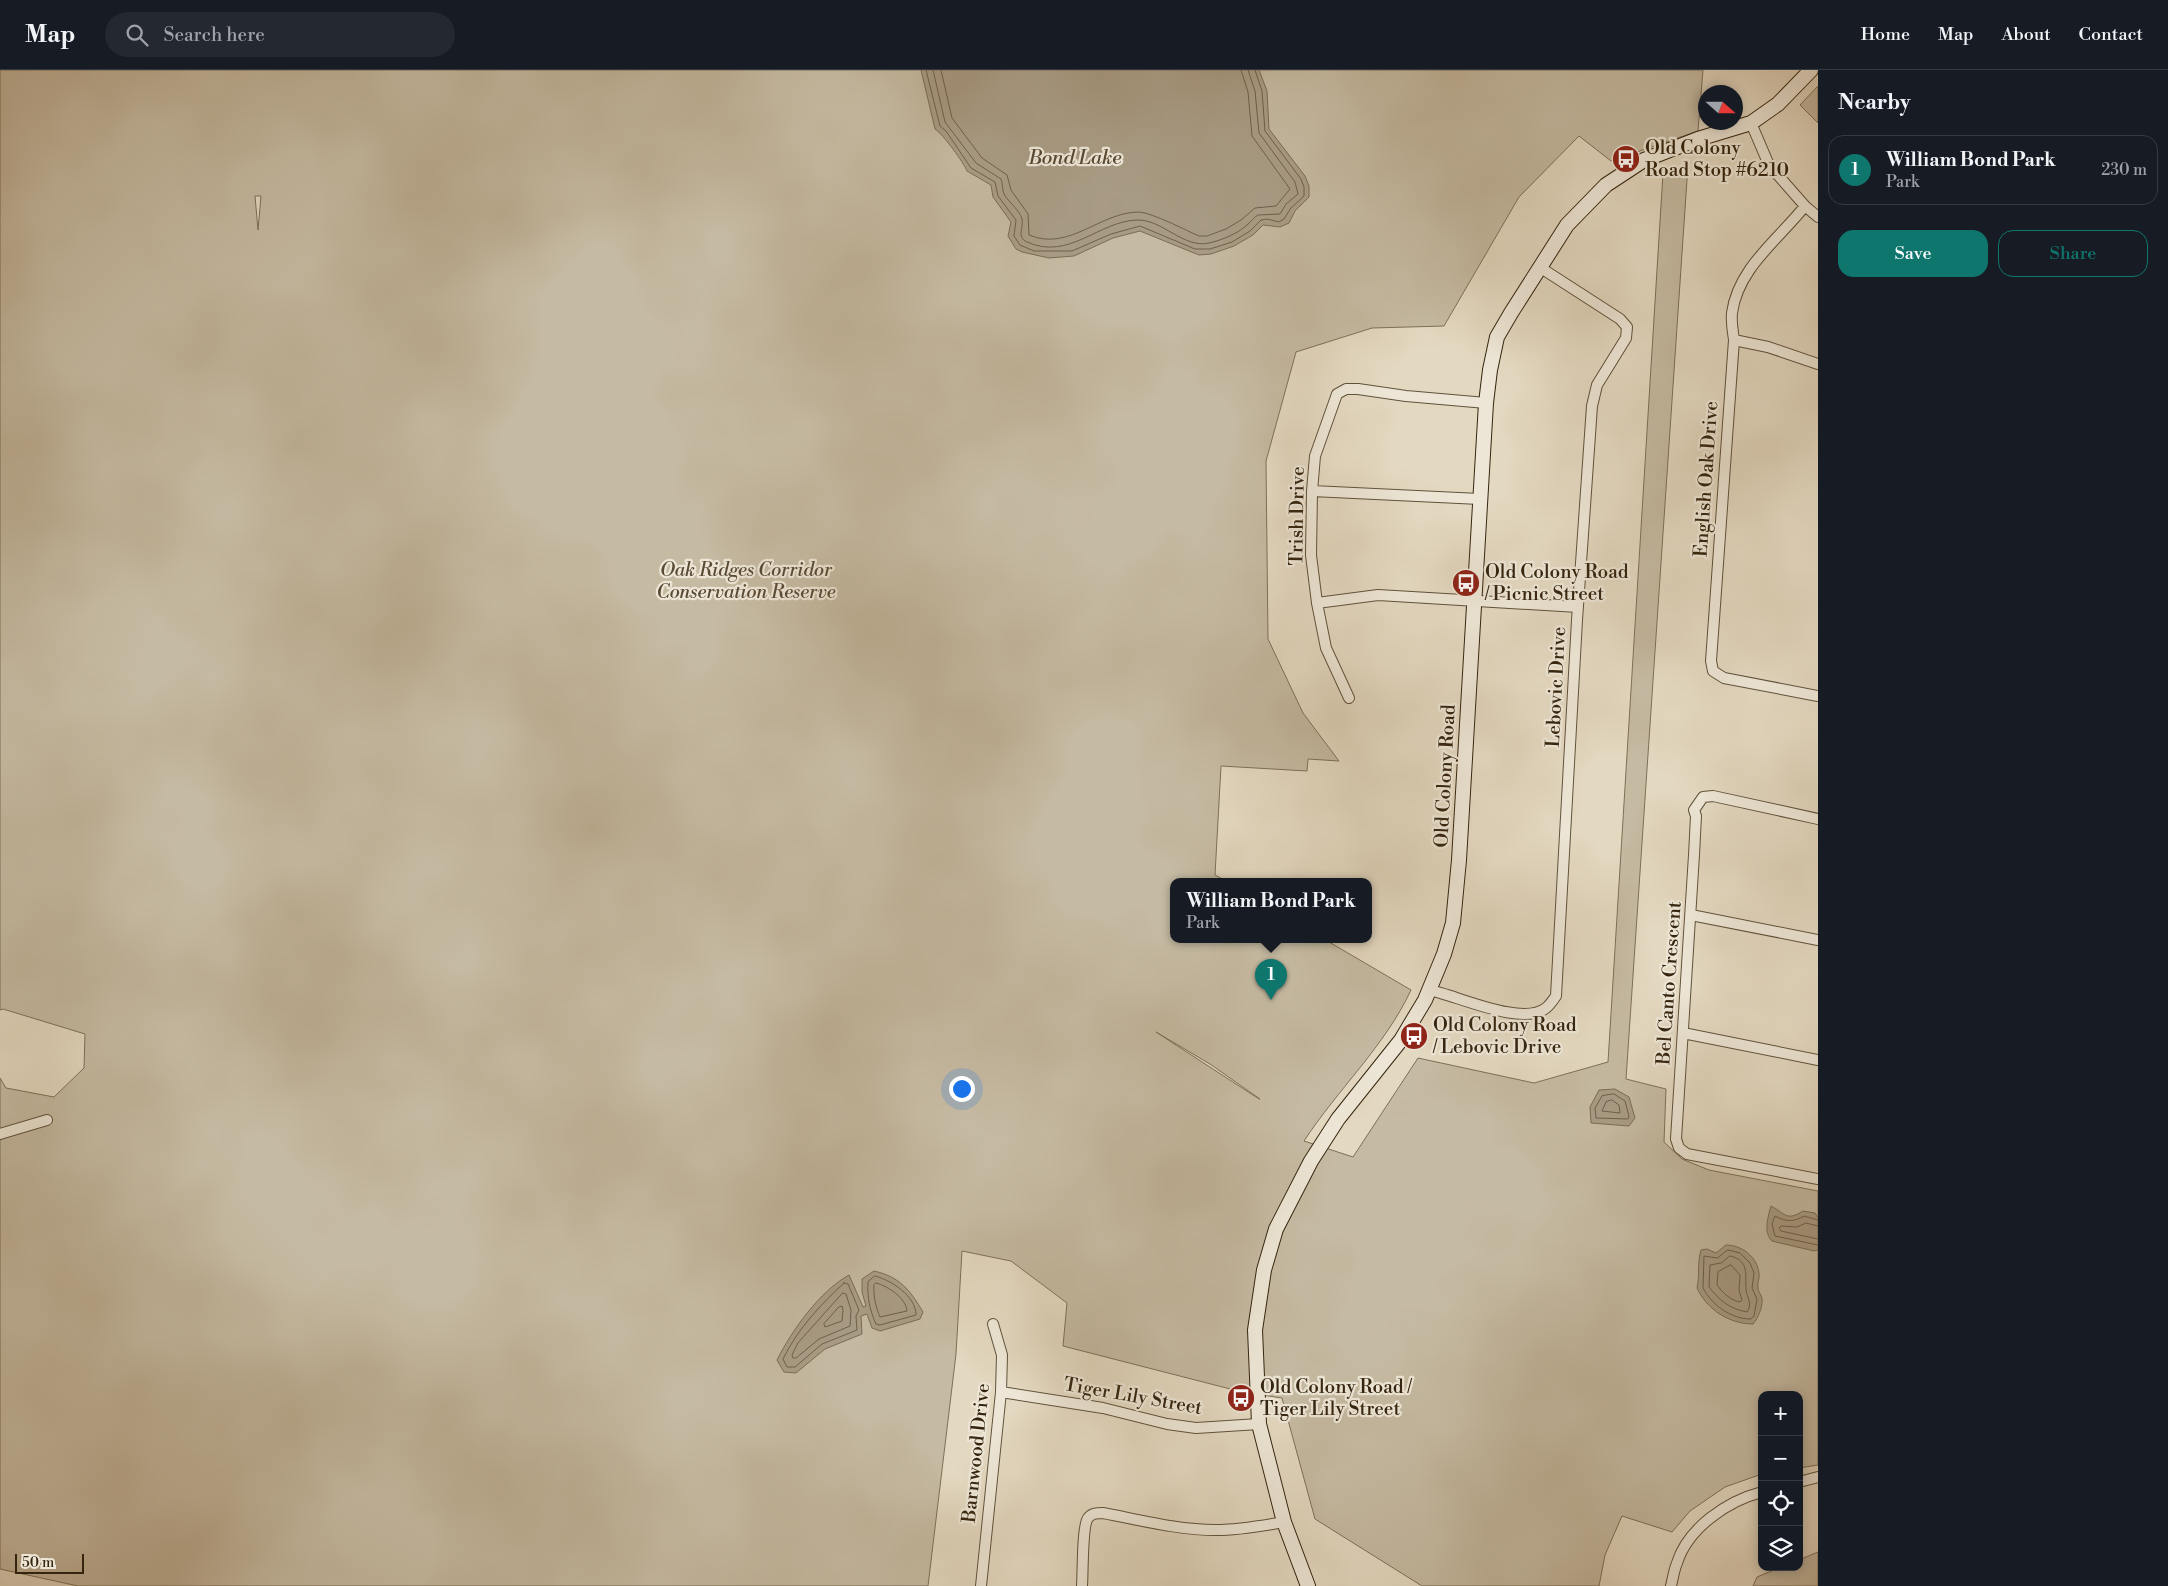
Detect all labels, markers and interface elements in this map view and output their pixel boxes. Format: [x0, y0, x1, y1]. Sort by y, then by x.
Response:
search box [105, 12, 455, 57]
text: Map [25, 20, 75, 50]
icon: search [123, 21, 151, 49]
text: Search here [163, 23, 265, 47]
text: Home [1861, 23, 1910, 46]
text: Map [1938, 23, 1974, 46]
text: About [2002, 23, 2051, 46]
text: Contact [2079, 23, 2143, 46]
north arrow [1698, 85, 1743, 130]
text: Nearby [1838, 90, 1911, 116]
place label: Old Colony Road Stop #6210 [1645, 136, 1789, 182]
bus stop icon: Old Colony Road Stop #6210 [1611, 144, 1641, 174]
water label: Bond Lake [1027, 146, 1122, 171]
text: William Bond Park [1886, 148, 2056, 172]
text: 1 [1851, 160, 1859, 180]
text: 230 m [2101, 160, 2147, 180]
text: Park [1886, 172, 1919, 192]
button: Save [1838, 230, 1988, 277]
button: Share [1998, 230, 2148, 277]
street label: English Oak Drive [1689, 400, 1723, 558]
street label: Trish Drive [1284, 466, 1310, 566]
park label: Oak Ridges Corridor Conservation Reserve [657, 558, 836, 604]
place label: Old Colony Road / Picnic Street [1484, 560, 1629, 606]
bus stop icon: Old Colony Road / Picnic Street [1451, 568, 1481, 598]
street label: Lebovic Drive [1541, 626, 1571, 748]
street label: Old Colony Road [1429, 703, 1461, 848]
popup [1170, 878, 1372, 943]
text: William Bond Park [1186, 889, 1356, 913]
street label: Bel Canto Crescent [1651, 900, 1687, 1067]
text: Park [1186, 913, 1219, 933]
pin: 1 [1255, 959, 1287, 1000]
place label: Old Colony Road / Lebovic Drive [1432, 1013, 1577, 1059]
bus stop icon: Old Colony Road / Lebovic Drive [1399, 1021, 1429, 1051]
your location [949, 1076, 975, 1102]
street label: Tiger Lily Street [1062, 1372, 1204, 1420]
place label: Old Colony Road / Tiger Lily Street [1260, 1375, 1413, 1421]
street label: Barnwood Drive [957, 1382, 995, 1525]
bus stop icon: Old Colony Road / Tiger Lily Street [1226, 1383, 1256, 1413]
map controls [1758, 1391, 1803, 1571]
button: + [1758, 1391, 1803, 1436]
button: − [1758, 1436, 1803, 1481]
button: locate [1758, 1481, 1803, 1526]
button: layers [1758, 1526, 1803, 1571]
scale bar [15, 1551, 84, 1574]
text: 50 m [22, 1554, 54, 1572]

